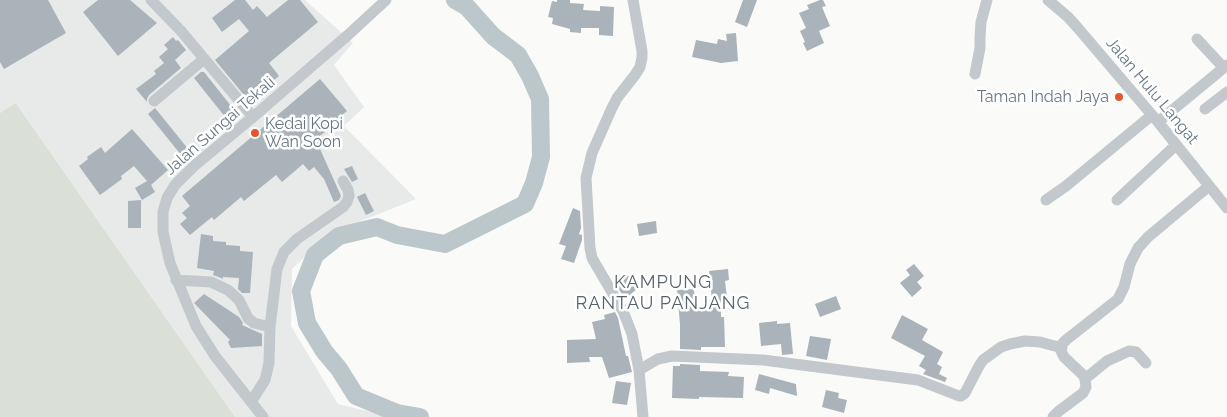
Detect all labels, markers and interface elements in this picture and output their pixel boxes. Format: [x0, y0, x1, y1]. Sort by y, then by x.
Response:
street label: Jalan Hulu Langat [1102, 34, 1202, 148]
street label: Jalan Sungai Tekali [161, 73, 279, 179]
place label: Taman Indah Jaya [977, 87, 1109, 107]
marker: Taman Indah Jaya [1113, 91, 1125, 103]
place label: Kedai Kopi Wan Soon [265, 114, 343, 152]
marker: Kedai Kopi Wan Soon [249, 127, 261, 139]
district label: KAMPUNG RANTAU PANJANG [574, 272, 752, 314]

